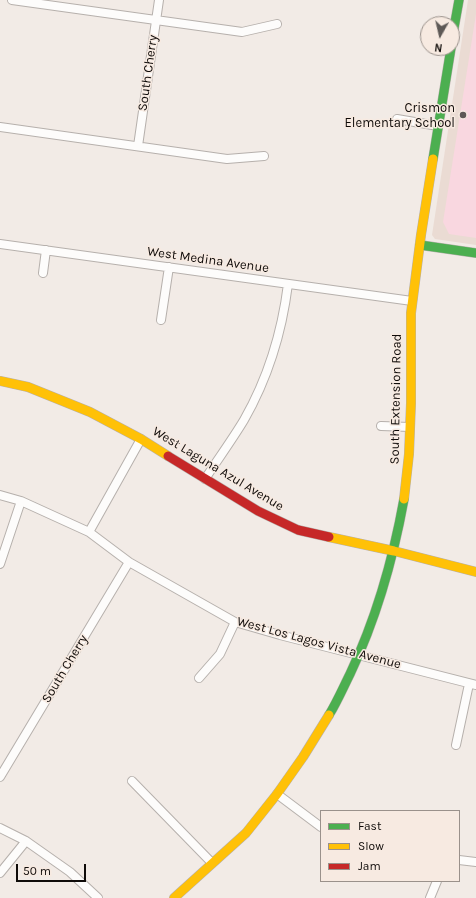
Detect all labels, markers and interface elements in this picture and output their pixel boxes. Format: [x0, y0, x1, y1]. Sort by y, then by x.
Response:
north arrow [420, 16, 460, 56]
street label: South Cherry [135, 34, 161, 112]
text: N [434, 40, 443, 54]
place label: Crismon Elementary School [345, 100, 455, 131]
marker: Crismon Elementary School [458, 110, 468, 120]
street label: West Medina Avenue [146, 244, 270, 276]
street label: South Extension Road [387, 334, 405, 464]
street label: West Laguna Azul Avenue [150, 424, 286, 514]
street label: West Los Lagos Vista Avenue [235, 614, 403, 672]
street label: South Cherry [39, 632, 91, 706]
legend [320, 810, 460, 882]
text: Fast [358, 819, 381, 833]
text: Slow [358, 839, 384, 853]
scale bar [18, 856, 88, 882]
text: Jam [358, 859, 381, 873]
text: 50 m [23, 864, 51, 878]

